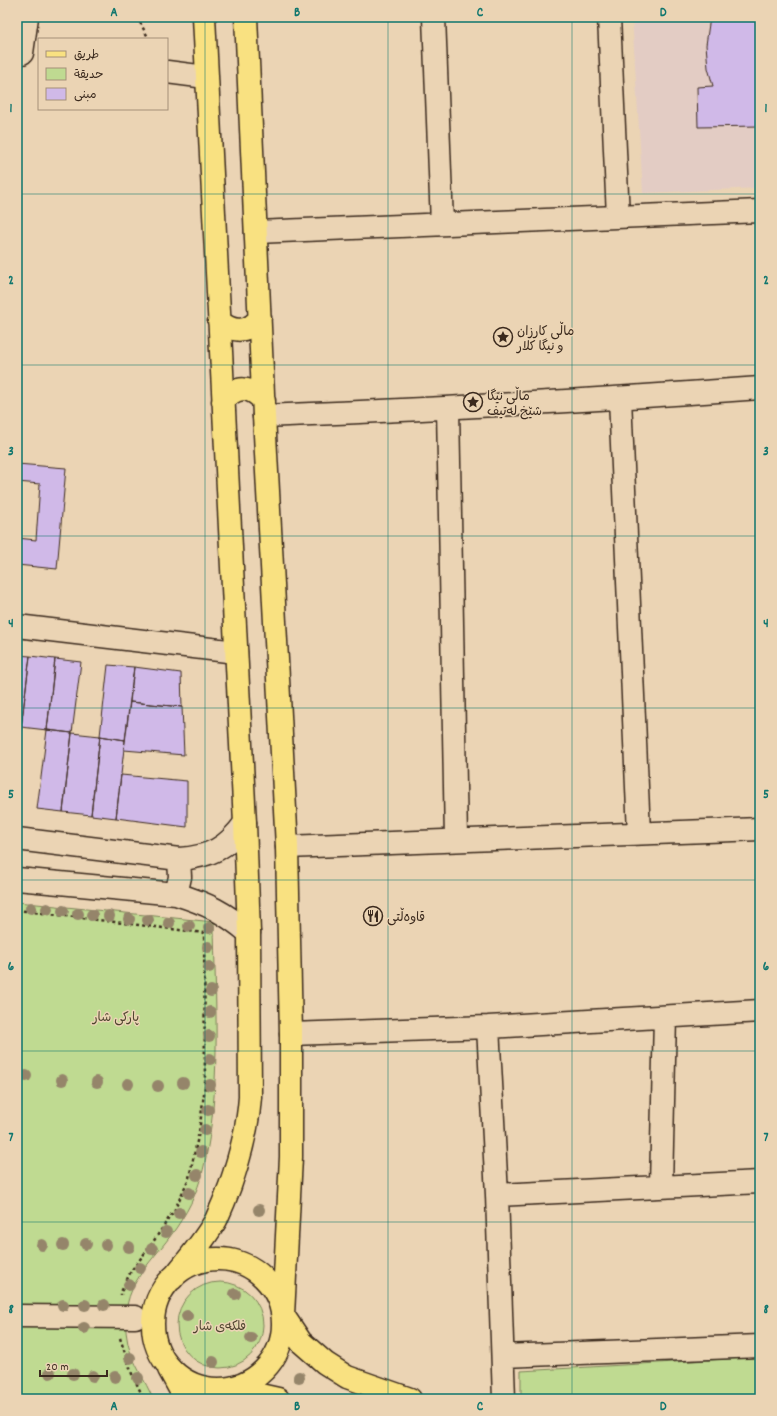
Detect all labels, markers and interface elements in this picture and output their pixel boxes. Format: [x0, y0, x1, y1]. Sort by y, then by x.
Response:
text: A [110, 4, 118, 23]
text: B [294, 4, 300, 23]
text: C [477, 4, 484, 23]
text: D [660, 4, 667, 23]
legend [38, 38, 168, 110]
text: طريق [74, 47, 99, 64]
text: حديقة [74, 67, 103, 84]
text: مبنى [74, 87, 97, 104]
text: 1 [10, 100, 13, 119]
text: 1 [765, 100, 768, 119]
text: 2 [8, 272, 14, 291]
text: 2 [763, 272, 769, 291]
place label: ماڵی کارزان و نیگا کلار [516, 321, 574, 357]
place icon: ماڵی کارزان و نیگا کلار [492, 326, 514, 348]
place label: ماڵی نیگا شێخ لەتیف [487, 386, 542, 422]
place icon: ماڵی نیگا شێخ لەتیف [462, 391, 484, 413]
text: 3 [8, 443, 14, 462]
text: 3 [763, 443, 769, 462]
text: 4 [8, 615, 14, 634]
text: 4 [763, 615, 769, 634]
text: 5 [8, 786, 14, 805]
text: 5 [763, 786, 769, 805]
restaurant icon: قاوەڵتی [362, 905, 384, 927]
place label: قاوەڵتی [387, 907, 425, 928]
text: 6 [8, 958, 15, 977]
text: 6 [763, 958, 770, 977]
park label: پارکی شار [92, 1009, 140, 1028]
text: 7 [9, 1129, 14, 1148]
text: 7 [764, 1129, 769, 1148]
text: 8 [8, 1301, 14, 1320]
text: 8 [763, 1301, 769, 1320]
park label: فلکەی شار [193, 1318, 246, 1337]
scale bar [40, 1352, 107, 1378]
text: 20 m [46, 1359, 69, 1376]
text: A [110, 1398, 118, 1416]
text: B [294, 1398, 300, 1416]
text: C [477, 1398, 484, 1416]
text: D [660, 1398, 667, 1416]

